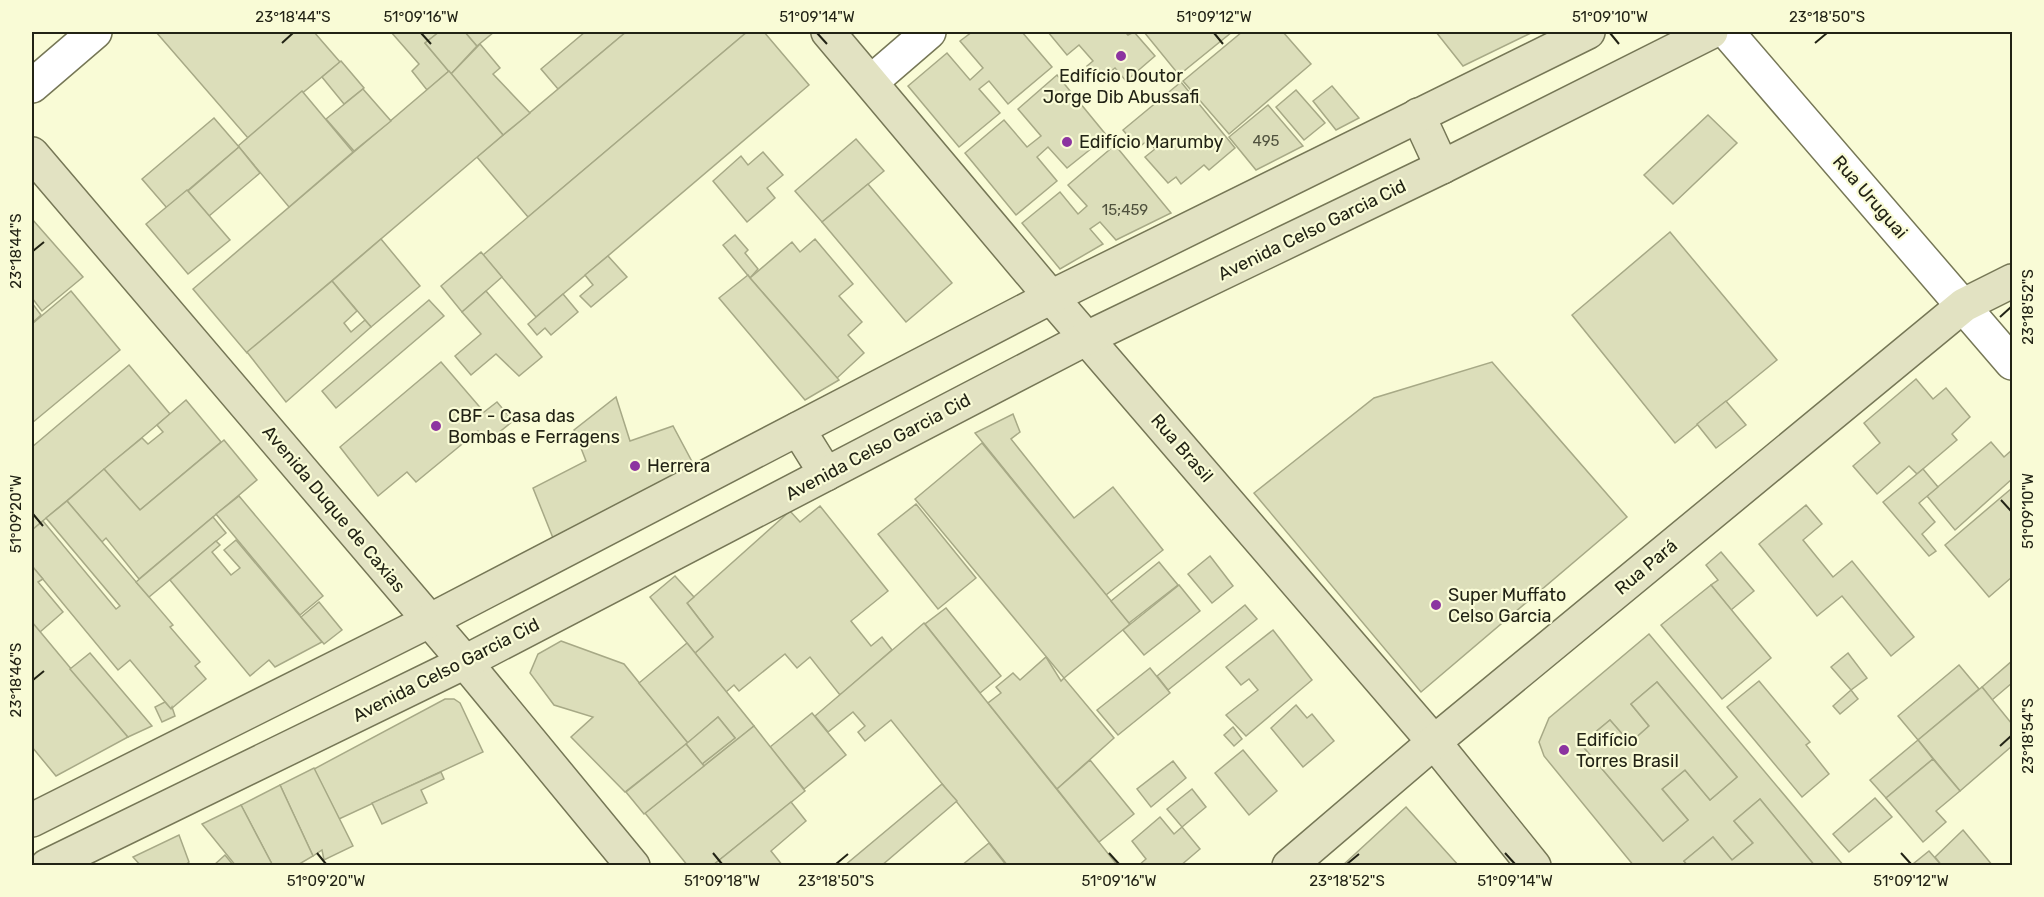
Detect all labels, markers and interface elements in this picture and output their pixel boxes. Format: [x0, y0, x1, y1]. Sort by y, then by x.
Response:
text: 23°18'44"S [255, 8, 331, 26]
text: 51°09'16"W [383, 8, 459, 26]
text: 51°09'14"W [779, 8, 855, 26]
text: 51°09'12"W [1176, 8, 1252, 26]
text: 51°09'10"W [1572, 8, 1648, 26]
text: 23°18'50"S [1789, 8, 1865, 26]
marker: Edifício Doutor Jorge Dib Abussafi [1114, 49, 1128, 63]
place label: Edifício Doutor Jorge Dib Abussafi [1043, 65, 1199, 108]
place label: Edifício Marumby [1079, 131, 1224, 153]
house number: 495 [1253, 132, 1280, 150]
marker: Edifício Marumby [1060, 135, 1074, 149]
street label: Rua Uruguai [1828, 151, 1912, 243]
street label: Avenida Celso Garcia Cid [1214, 175, 1410, 285]
house number: 15;459 [1102, 201, 1148, 219]
text: 23°18'44"S [7, 213, 25, 289]
text: 23°18'52"S [2019, 269, 2037, 345]
street label: Avenida Celso Garcia Cid [782, 389, 974, 505]
place label: CBF - Casa das Bombas e Ferragens [448, 405, 620, 448]
street label: Rua Brasil [1146, 409, 1218, 487]
marker: CBF - Casa das Bombas e Ferragens [429, 419, 443, 433]
street label: Avenida Duque de Caxias [258, 421, 410, 597]
place label: Herrera [647, 455, 710, 477]
marker: Herrera [628, 459, 642, 473]
text: 51°09'10"W [2019, 473, 2037, 549]
text: 51°09'20"W [7, 475, 25, 553]
street label: Rua Pará [1610, 534, 1682, 600]
place label: Super Muffato Celso Garcia [1448, 584, 1566, 627]
marker: Super Muffato Celso Garcia [1429, 598, 1443, 612]
street label: Avenida Celso Garcia Cid [349, 613, 543, 727]
text: 23°18'46"S [7, 643, 25, 717]
text: 23°18'54"S [2019, 698, 2037, 774]
place label: Edifício Torres Brasil [1576, 729, 1679, 772]
marker: Edifício Torres Brasil [1557, 743, 1571, 757]
text: 51°09'20"W [287, 872, 365, 890]
text: 51°09'18"W [684, 872, 760, 890]
text: 23°18'50"S [798, 872, 874, 890]
text: 51°09'16"W [1081, 872, 1157, 890]
text: 23°18'52"S [1309, 872, 1385, 890]
text: 51°09'14"W [1477, 872, 1553, 890]
text: 51°09'12"W [1873, 872, 1949, 890]

